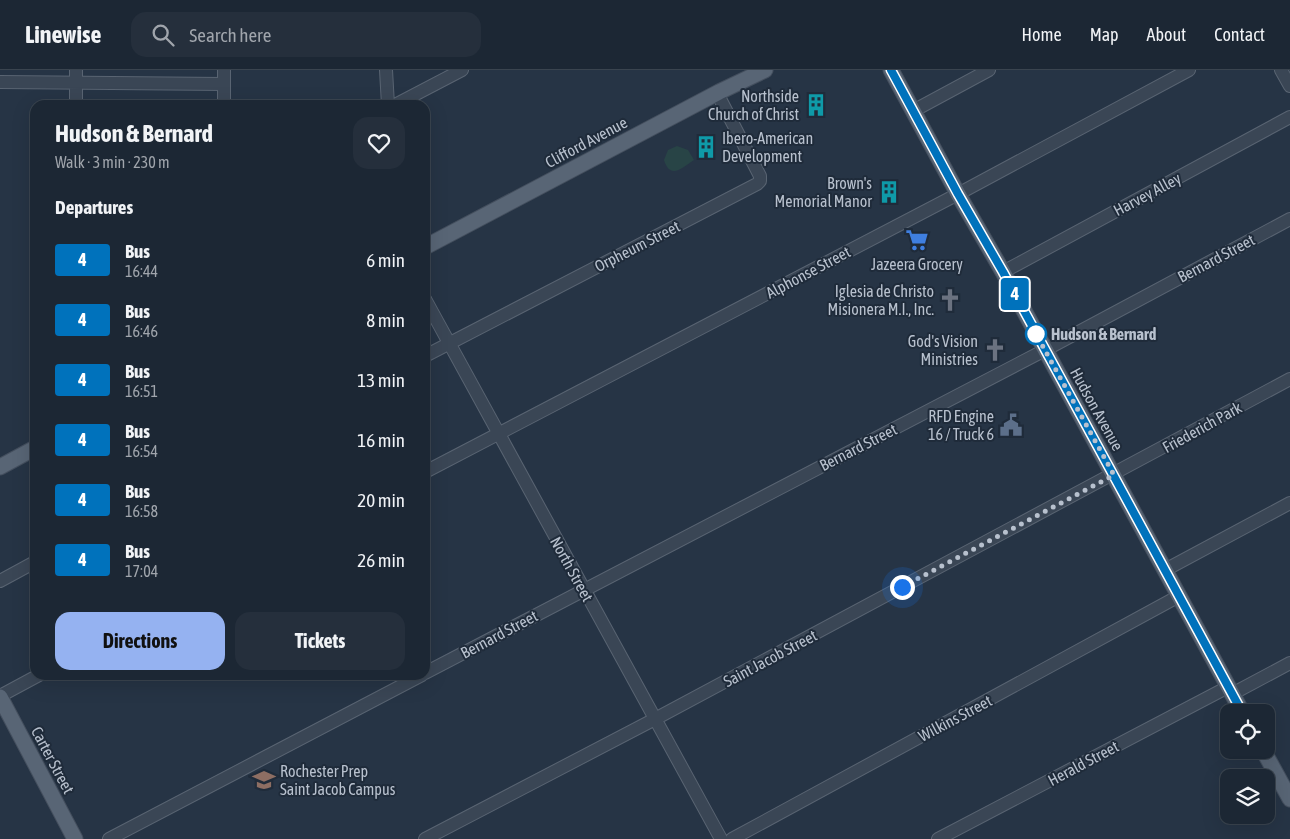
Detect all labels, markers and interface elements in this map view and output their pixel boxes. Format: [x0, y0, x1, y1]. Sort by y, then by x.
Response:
search box [131, 12, 481, 57]
text: Linewise [25, 21, 101, 48]
icon: search [149, 21, 177, 49]
text: Search here [189, 24, 271, 46]
text: Home [1022, 24, 1062, 45]
text: Map [1090, 24, 1119, 45]
text: About [1147, 24, 1186, 45]
text: Contact [1214, 24, 1265, 45]
place label: Northside Church of Christ [708, 87, 799, 123]
building icon: Northside Church of Christ [803, 92, 829, 118]
street label: Clifford Avenue [542, 113, 630, 171]
button: heart [353, 117, 405, 169]
text: Hudson & Bernard [55, 120, 213, 147]
place label: Ibero-American Development [722, 129, 813, 166]
building icon: Ibero-American Development [693, 134, 719, 160]
text: Walk · 3 min · 230 m [55, 153, 169, 171]
street label: Harvey Alley [1110, 169, 1185, 220]
place label: Brown's Memorial Manor [775, 174, 872, 210]
building icon: Brown's Memorial Manor [876, 179, 902, 205]
text: Departures [55, 196, 133, 218]
street label: Orpheum Street [591, 217, 683, 276]
supermarket icon: Jazeera Grocery [904, 227, 930, 253]
street label: Bernard Street [1175, 230, 1258, 286]
text: Bus [125, 240, 150, 262]
street label: Alphonse Street [763, 242, 854, 303]
text: 4 [78, 249, 87, 270]
text: 6 min [366, 249, 405, 271]
place label: Jazeera Grocery [871, 255, 963, 274]
text: 16:44 [125, 262, 158, 280]
line badge: 4 [999, 278, 1031, 310]
place label: Iglesia de Christo Misionera M.I., Inc. [828, 282, 934, 318]
text: 4 [1011, 283, 1019, 304]
church icon: Iglesia de Christo Misionera M.I., Inc. [937, 287, 963, 313]
text: Bus [125, 300, 150, 322]
text: 4 [78, 309, 87, 330]
text: 8 min [366, 309, 405, 331]
text: 16:46 [125, 322, 158, 340]
marker: Hudson & Bernard [1025, 323, 1047, 345]
place label: Hudson & Bernard [1051, 325, 1157, 343]
place label: God's Vision Ministries [908, 332, 978, 368]
church icon: God's Vision Ministries [982, 337, 1008, 363]
text: Bus [125, 360, 150, 382]
street label: Hudson Avenue [1067, 364, 1127, 454]
text: 4 [78, 369, 87, 390]
text: 13 min [357, 369, 405, 391]
text: 16:51 [125, 382, 158, 400]
street label: Friederich Park [1159, 398, 1245, 456]
place label: RFD Engine 16 / Truck 6 [928, 407, 994, 443]
public building icon: RFD Engine 16 / Truck 6 [998, 412, 1024, 438]
text: Bus [125, 420, 150, 442]
street label: Bernard Street [816, 420, 900, 474]
text: 4 [78, 429, 87, 450]
text: 16 min [357, 429, 405, 451]
text: 16:54 [125, 442, 158, 460]
text: Bus [125, 480, 150, 502]
text: 4 [78, 489, 87, 510]
text: 20 min [357, 489, 405, 511]
text: 16:58 [125, 502, 158, 520]
street label: North Street [547, 534, 597, 605]
text: Bus [125, 540, 150, 562]
text: 4 [78, 549, 87, 570]
text: 26 min [357, 549, 405, 571]
text: 17:04 [125, 562, 158, 580]
your location [890, 575, 915, 600]
street label: Bernard Street [458, 606, 541, 662]
button: Directions [55, 612, 225, 670]
button: Tickets [235, 612, 405, 670]
street label: Saint Jacob Street [720, 626, 820, 690]
street label: Wilkins Street [915, 691, 995, 745]
map controls [1220, 704, 1275, 824]
button: locate [1220, 704, 1275, 759]
street label: Carter Street [28, 724, 78, 797]
street label: Herald Street [1045, 737, 1122, 789]
place label: Rochester Prep Saint Jacob Campus [280, 762, 396, 799]
school or university icon: Rochester Prep Saint Jacob Campus [251, 767, 277, 793]
button: layers [1220, 769, 1275, 824]

